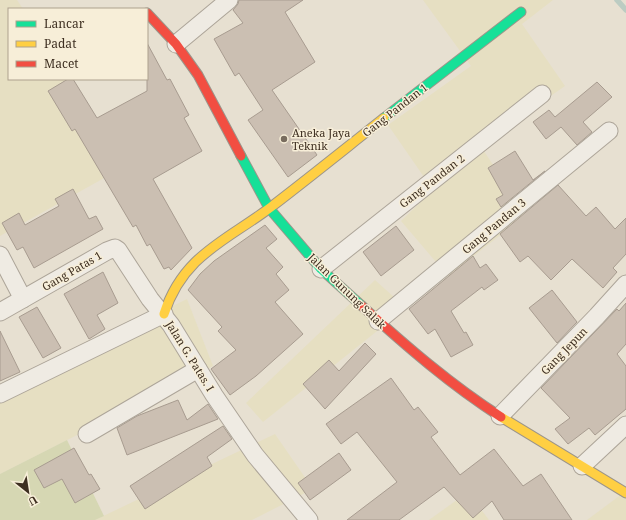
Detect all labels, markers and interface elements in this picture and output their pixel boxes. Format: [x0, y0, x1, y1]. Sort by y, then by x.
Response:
legend [8, 8, 148, 80]
text: Lancar [44, 15, 85, 32]
text: Padat [44, 35, 76, 52]
text: Macet [44, 55, 79, 72]
street label: Gang Pandan 1 [359, 79, 430, 140]
place label: Aneka Jaya Teknik [292, 125, 351, 153]
marker: Aneka Jaya Teknik [279, 134, 289, 144]
street label: Gang Pandan 2 [396, 150, 467, 211]
street label: Gang Pandan 3 [459, 195, 529, 257]
street label: Gang Patas 1 [39, 247, 104, 294]
street label: Jalan Gunung Salak [304, 249, 390, 332]
street label: Jalan G. Patas. I [162, 317, 218, 394]
street label: Gang Jepun [537, 324, 590, 378]
north arrow [8, 472, 48, 512]
text: U [25, 493, 41, 510]

